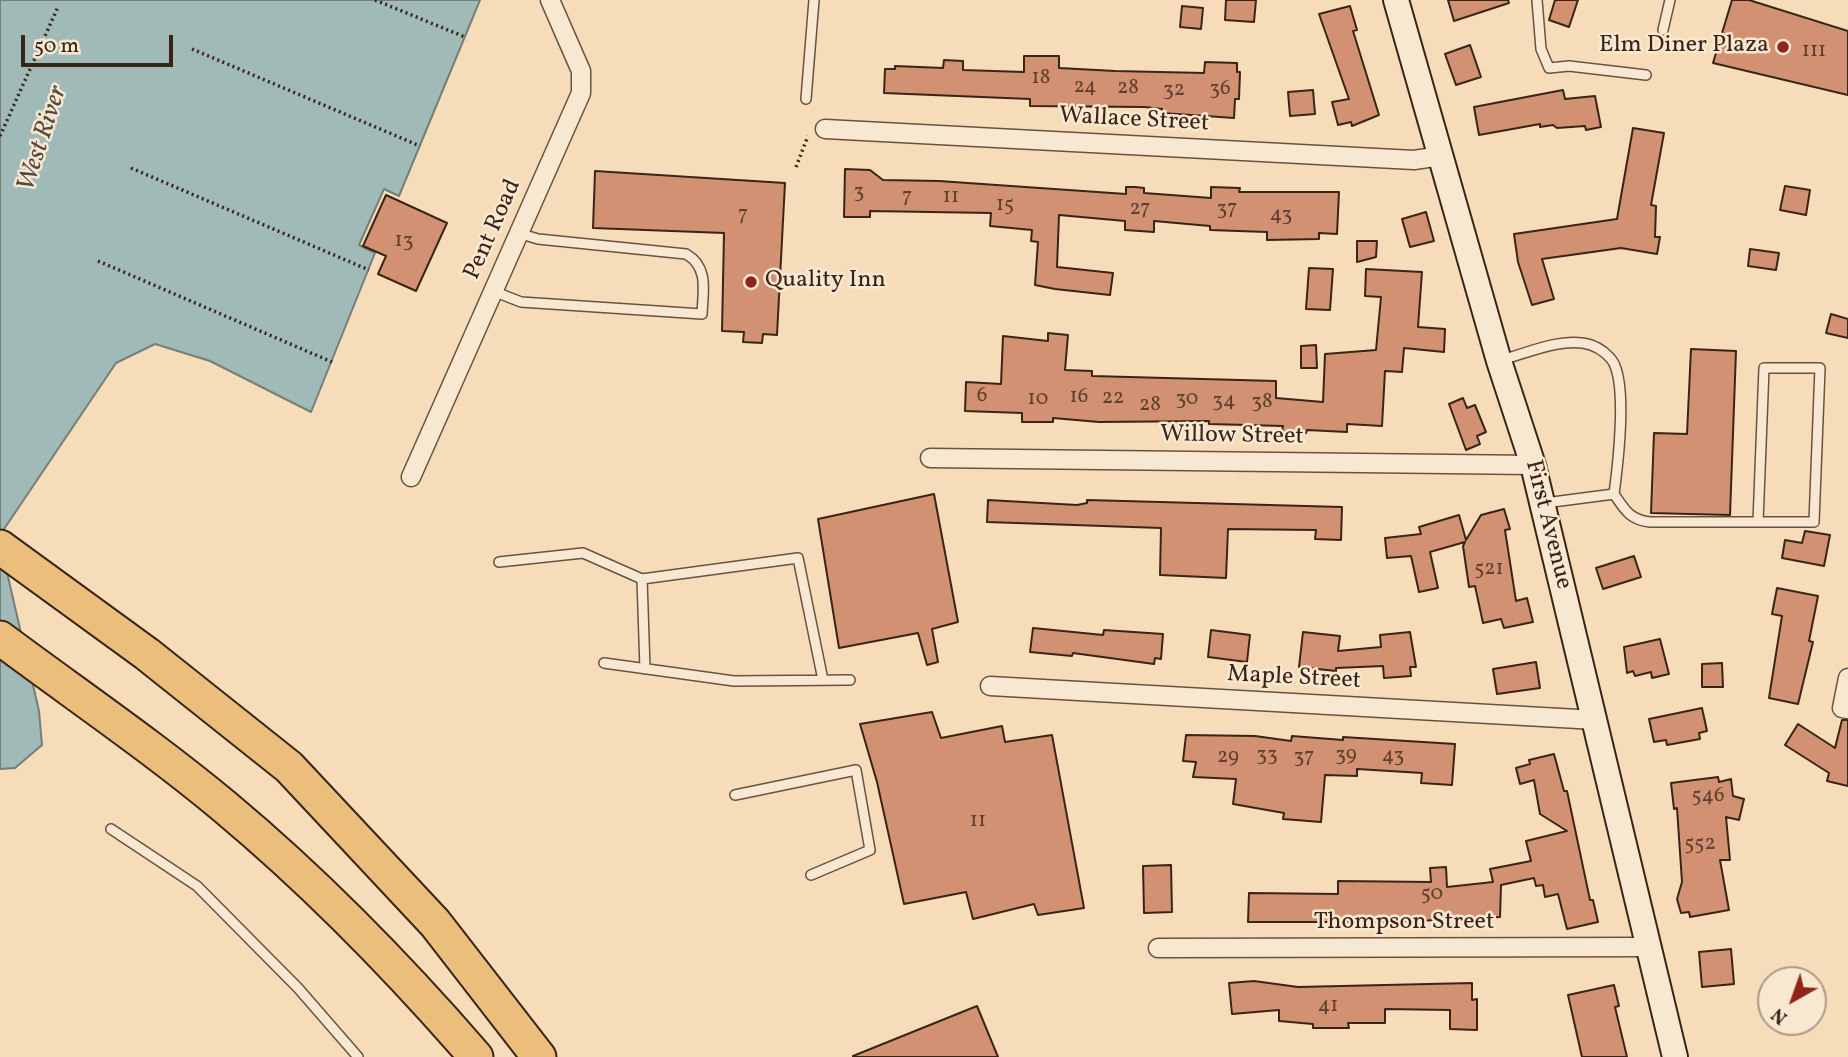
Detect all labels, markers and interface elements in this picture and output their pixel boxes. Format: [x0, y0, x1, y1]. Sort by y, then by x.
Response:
scale bar [24, 21, 177, 65]
text: 50 m [34, 32, 79, 61]
place label: Elm Diner Plaza [1599, 33, 1769, 61]
marker: Elm Diner Plaza [1775, 39, 1791, 55]
house number: 111 [1802, 39, 1826, 65]
house number: 18 [1032, 66, 1050, 92]
house number: 24 [1073, 75, 1097, 101]
house number: 28 [1117, 76, 1139, 102]
house number: 36 [1209, 77, 1231, 103]
house number: 32 [1163, 78, 1185, 104]
water label: West River [12, 82, 76, 196]
street label: Wallace Street [1058, 103, 1210, 139]
street label: Pent Road [459, 175, 529, 285]
house number: 3 [854, 180, 864, 206]
house number: 7 [902, 185, 912, 211]
house number: 11 [943, 185, 959, 211]
house number: 15 [996, 193, 1014, 219]
house number: 27 [1130, 197, 1150, 223]
house number: 37 [1217, 197, 1237, 223]
house number: 7 [738, 203, 748, 229]
house number: 43 [1270, 203, 1292, 229]
house number: 13 [395, 229, 413, 255]
place label: Quality Inn [765, 268, 886, 296]
marker: Quality Inn [743, 274, 759, 290]
house number: 6 [977, 384, 987, 410]
house number: 16 [1070, 385, 1088, 411]
house number: 22 [1102, 386, 1124, 412]
house number: 10 [1028, 387, 1048, 413]
house number: 30 [1176, 387, 1198, 413]
house number: 34 [1212, 389, 1236, 415]
house number: 38 [1251, 390, 1273, 416]
house number: 28 [1139, 393, 1161, 419]
street label: Willow Street [1160, 421, 1304, 453]
street label: First Avenue [1517, 457, 1577, 593]
house number: 521 [1474, 557, 1504, 583]
street label: Maple Street [1226, 661, 1362, 697]
house number: 33 [1256, 743, 1278, 769]
house number: 39 [1335, 743, 1357, 769]
house number: 43 [1382, 744, 1404, 770]
house number: 29 [1217, 745, 1239, 771]
house number: 37 [1294, 745, 1314, 771]
house number: 546 [1691, 784, 1725, 810]
house number: 11 [970, 809, 986, 835]
house number: 552 [1684, 832, 1716, 858]
house number: 50 [1421, 882, 1443, 908]
street label: Thompson Street [1314, 910, 1494, 938]
north arrow [1757, 966, 1827, 1036]
house number: 41 [1318, 994, 1338, 1020]
text: N [1766, 1001, 1793, 1030]

